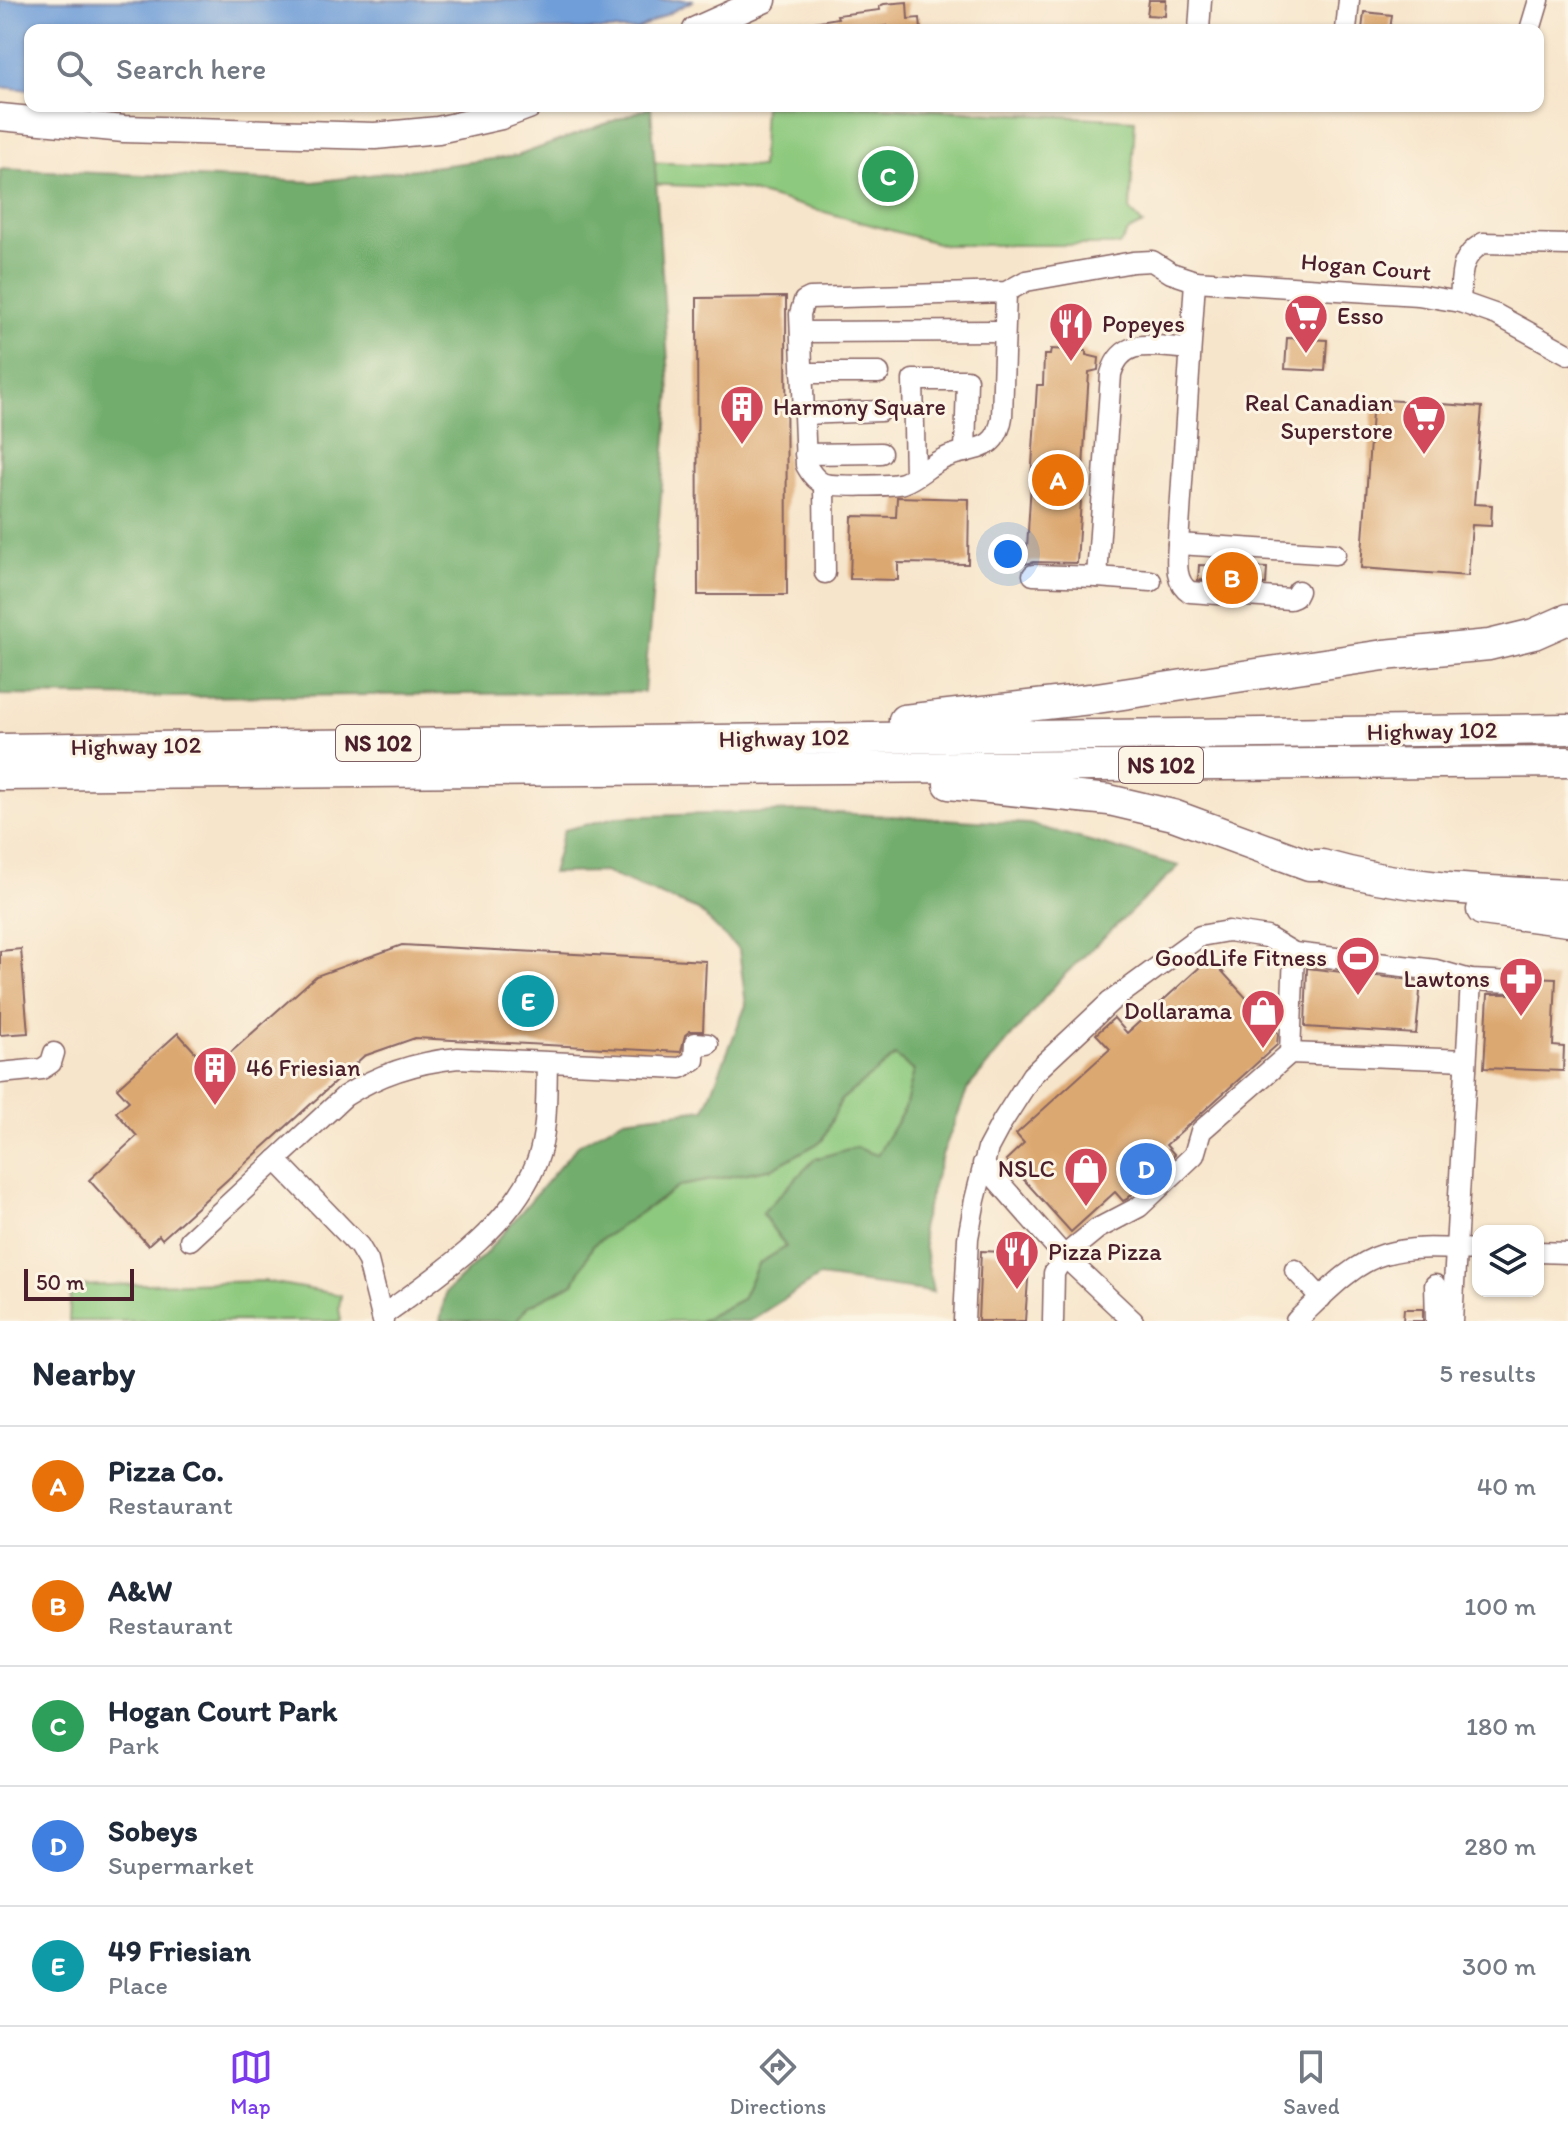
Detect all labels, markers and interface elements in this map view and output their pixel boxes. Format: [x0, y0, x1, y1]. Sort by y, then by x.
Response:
search box [24, 24, 1544, 112]
icon: search [52, 46, 96, 90]
text: Search here [116, 50, 266, 87]
pin: C [862, 146, 914, 206]
street label: Hogan Court [1300, 246, 1432, 287]
supermarket icon: Esso [1282, 292, 1330, 355]
restaurant icon: Popeyes [1047, 300, 1095, 363]
place label: Esso [1337, 301, 1384, 330]
place label: Popeyes [1102, 309, 1185, 338]
building icon: Harmony Square [718, 383, 766, 446]
place label: Real Canadian Superstore [1245, 388, 1393, 445]
place label: Harmony Square [773, 392, 946, 421]
supermarket icon: Real Canadian Superstore [1400, 393, 1448, 456]
pin: A [1032, 450, 1084, 510]
your location [988, 534, 1028, 574]
pin: B [1206, 548, 1258, 608]
street label: Highway 102 [1366, 715, 1498, 746]
street label: Highway 102 [718, 722, 850, 753]
road number: NS 102 [336, 725, 420, 761]
street label: Highway 102 [70, 730, 202, 761]
road number: NS 102 [1119, 747, 1203, 783]
sports icon: GoodLife Fitness [1334, 934, 1382, 997]
place label: GoodLife Fitness [1155, 943, 1327, 972]
pharmacy icon: Lawtons [1497, 955, 1545, 1018]
place label: Lawtons [1404, 964, 1490, 993]
pin: E [502, 971, 554, 1031]
shop icon: Dollarama [1239, 987, 1287, 1050]
place label: Dollarama [1124, 996, 1232, 1025]
building icon: 46 Friesian [191, 1044, 239, 1107]
place label: 46 Friesian [246, 1053, 361, 1082]
pin: D [1120, 1139, 1172, 1199]
shop icon: NSLC [1062, 1145, 1110, 1208]
place label: NSLC [998, 1154, 1055, 1183]
map controls [1472, 1225, 1544, 1297]
button: layers [1472, 1225, 1544, 1297]
restaurant icon: Pizza Pizza [993, 1228, 1041, 1291]
place label: Pizza Pizza [1048, 1237, 1162, 1266]
scale bar [24, 1265, 134, 1301]
text: 50 m [36, 1269, 85, 1296]
text: Nearby [32, 1353, 135, 1394]
text: 5 results [1439, 1357, 1536, 1389]
text: Pizza Co. [108, 1452, 224, 1489]
text: A [50, 1470, 66, 1502]
text: 40 m [1477, 1470, 1536, 1502]
text: Restaurant [108, 1489, 233, 1521]
text: A&W [108, 1572, 172, 1609]
text: B [50, 1590, 66, 1622]
text: 100 m [1464, 1590, 1536, 1622]
text: Restaurant [108, 1609, 233, 1641]
text: Hogan Court Park [108, 1692, 337, 1729]
text: C [50, 1710, 66, 1742]
text: 180 m [1466, 1710, 1536, 1742]
text: Park [108, 1729, 159, 1761]
text: Sobeys [108, 1812, 198, 1849]
text: D [49, 1830, 67, 1862]
text: 280 m [1464, 1830, 1536, 1862]
text: Supermarket [108, 1849, 254, 1881]
text: 49 Friesian [108, 1932, 251, 1969]
text: E [51, 1950, 65, 1982]
text: 300 m [1462, 1950, 1536, 1982]
text: Place [108, 1969, 168, 2001]
tab: Map [229, 2045, 273, 2120]
tab: Directions [730, 2045, 826, 2120]
tab: Saved [1283, 2045, 1339, 2120]

